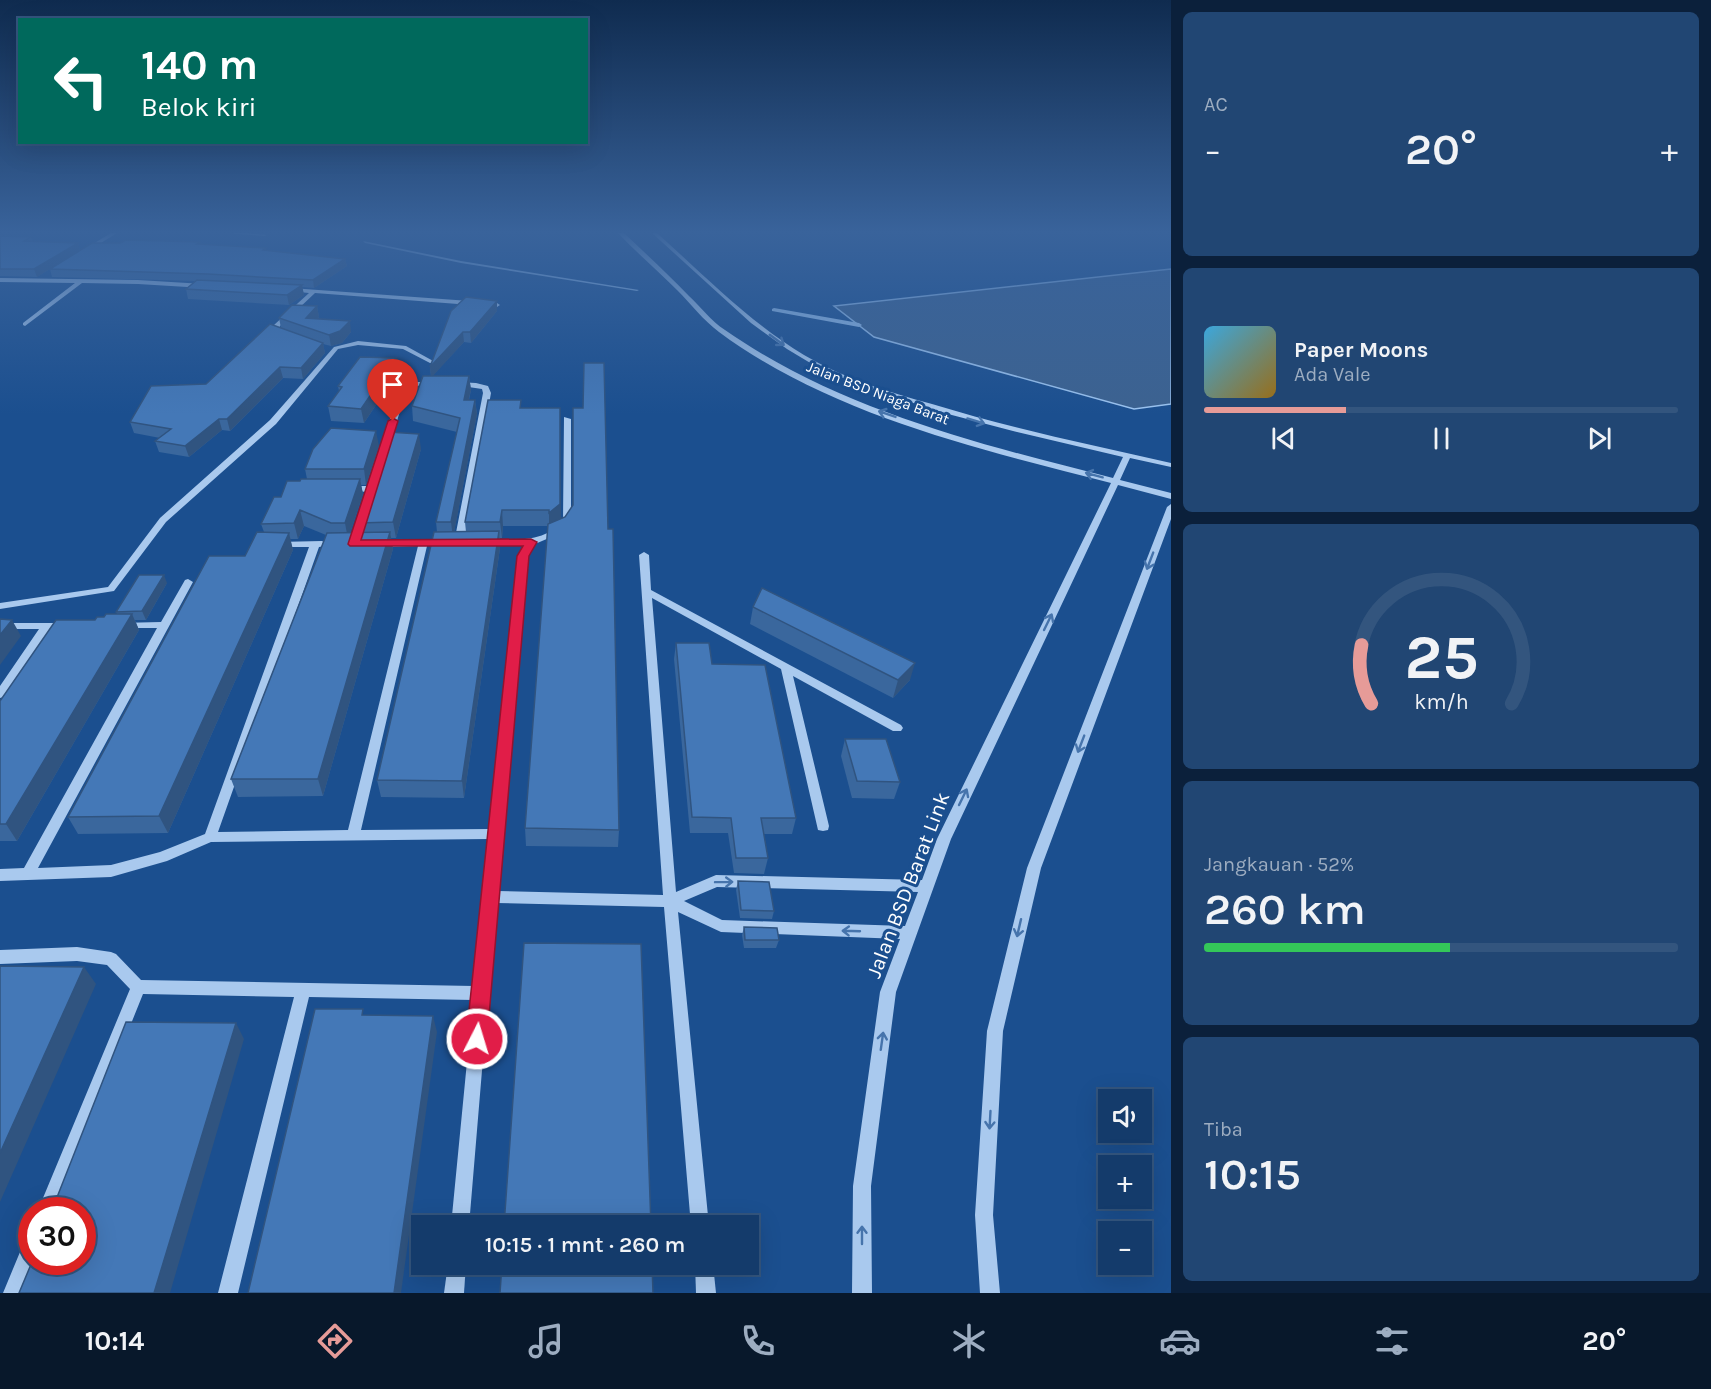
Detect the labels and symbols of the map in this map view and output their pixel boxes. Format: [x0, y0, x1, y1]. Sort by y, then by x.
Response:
one-way arrow [769, 333, 785, 346]
street label: Jalan BSD Niaga Barat [804, 357, 952, 429]
pin [367, 359, 418, 421]
one-way arrow [878, 408, 897, 419]
one-way arrow [966, 416, 985, 427]
one-way arrow [1085, 469, 1104, 480]
one-way arrow [1144, 551, 1155, 570]
one-way arrow [1043, 613, 1055, 631]
one-way arrow [1075, 734, 1086, 752]
street label: Jalan BSD Barat Link [862, 789, 955, 981]
one-way arrow [958, 789, 970, 807]
one-way arrow [714, 876, 734, 887]
one-way arrow [1013, 918, 1025, 937]
one-way arrow [841, 925, 861, 937]
position arrow [445, 1007, 509, 1071]
one-way arrow [876, 1031, 887, 1051]
one-way arrow [984, 1110, 995, 1130]
speed limit sign: 30 [18, 1197, 96, 1275]
one-way arrow [856, 1225, 868, 1245]

